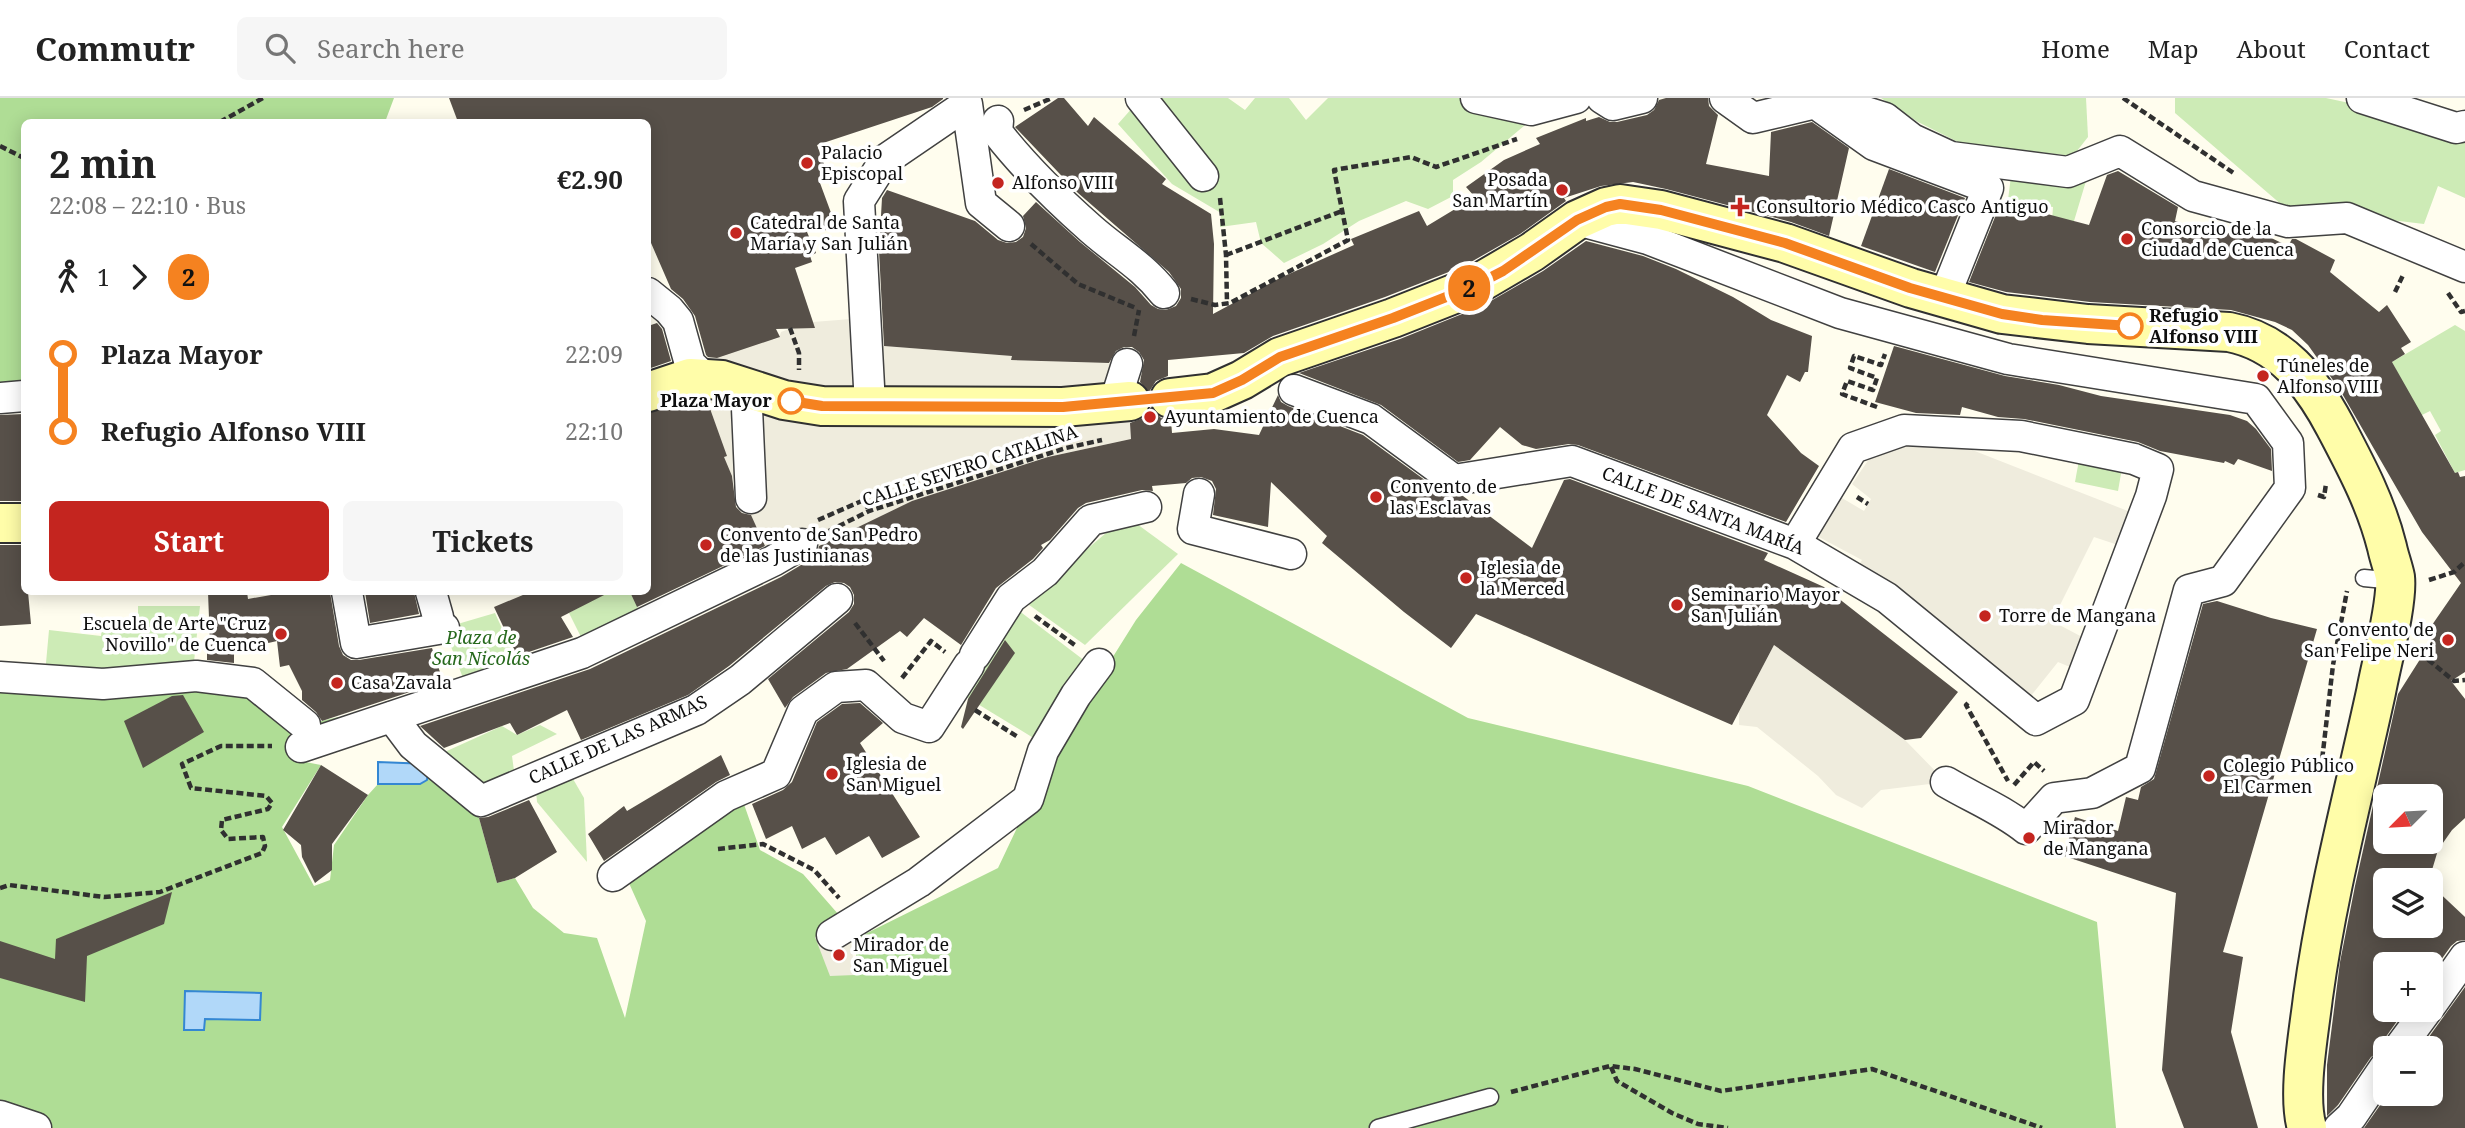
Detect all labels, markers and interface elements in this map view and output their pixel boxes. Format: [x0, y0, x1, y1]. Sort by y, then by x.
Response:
search box [237, 17, 727, 80]
text: Commutr [35, 26, 195, 71]
icon: search [261, 29, 299, 67]
text: Search here [317, 30, 465, 66]
text: Home [2041, 32, 2110, 65]
text: Map [2148, 32, 2199, 65]
text: About [2237, 32, 2306, 65]
text: Contact [2344, 32, 2430, 65]
text: 2 min [49, 137, 157, 189]
place label: Palacio Episcopal [821, 140, 904, 185]
marker: Palacio Episcopal [799, 155, 815, 171]
text: €2.90 [557, 161, 623, 197]
place label: Posada San Martín [1453, 167, 1548, 212]
place label: Alfonso VIII [1012, 170, 1114, 194]
marker: Alfonso VIII [990, 175, 1006, 191]
marker: Posada San Martín [1554, 182, 1570, 198]
text: 22:08 – 22:10 · Bus [49, 189, 246, 221]
place label: Consultorio Médico Casco Antiguo [1756, 194, 2049, 218]
marker: Consultorio Médico Casco Antiguo [1730, 197, 1750, 217]
place label: Catedral de Santa María y San Julián [750, 210, 908, 255]
place label: Consorcio de la Ciudad de Cuenca [2141, 216, 2294, 261]
marker: Catedral de Santa María y San Julián [728, 225, 744, 241]
marker: Consorcio de la Ciudad de Cuenca [2119, 231, 2135, 247]
icon: walk [49, 258, 87, 296]
icon: forward [120, 258, 158, 296]
text: 2 [182, 260, 195, 293]
text: 1 [97, 261, 110, 293]
line badge: 2 [1446, 265, 1492, 311]
text: 2 [1462, 271, 1476, 304]
place label: Refugio Alfonso VIII [2149, 303, 2258, 348]
marker: Refugio Alfonso VIII [2117, 313, 2143, 339]
text: Plaza Mayor [101, 336, 263, 372]
text: 22:09 [565, 338, 623, 370]
place label: Túneles de Alfonso VIII [2277, 353, 2379, 398]
marker: Túneles de Alfonso VIII [2255, 368, 2271, 384]
place label: Plaza Mayor [660, 388, 773, 412]
marker: Plaza Mayor [778, 388, 804, 414]
place label: Ayuntamiento de Cuenca [1164, 404, 1379, 428]
marker: Ayuntamiento de Cuenca [1142, 409, 1158, 425]
text: Refugio Alfonso VIII [101, 413, 366, 449]
text: 22:10 [565, 415, 623, 447]
street label: CALLE SEVERO CATALINA [859, 419, 1081, 511]
street label: CALLE DE SANTA MARÍA [1599, 460, 1808, 560]
place label: Convento de las Esclavas [1390, 474, 1497, 519]
marker: Convento de las Esclavas [1368, 489, 1384, 505]
button: Start [49, 501, 329, 581]
button: Tickets [343, 501, 623, 581]
place label: Convento de San Pedro de las Justinianas [720, 522, 918, 567]
marker: Convento de San Pedro de las Justinianas [698, 537, 714, 553]
place label: Iglesia de la Merced [1480, 555, 1565, 600]
marker: Iglesia de la Merced [1458, 570, 1474, 586]
place label: Seminario Mayor San Julián [1691, 582, 1840, 627]
marker: Seminario Mayor San Julián [1669, 597, 1685, 613]
place label: Torre de Mangana [1999, 603, 2156, 627]
marker: Torre de Mangana [1977, 608, 1993, 624]
place label: Escuela de Arte "Cruz Novillo" de Cuenca [83, 611, 267, 656]
place label: Convento de San Felipe Neri [2304, 617, 2434, 662]
park label: Plaza de San Nicolás [432, 625, 530, 670]
marker: Escuela de Arte "Cruz Novillo" de Cuenca [273, 626, 289, 642]
marker: Convento de San Felipe Neri [2440, 632, 2456, 648]
place label: Casa Zavala [351, 670, 452, 694]
marker: Casa Zavala [329, 675, 345, 691]
street label: CALLE DE LAS ARMAS [524, 689, 711, 789]
place label: Iglesia de San Miguel [846, 751, 942, 796]
place label: Colegio Público El Carmen [2223, 753, 2354, 798]
marker: Iglesia de San Miguel [824, 766, 840, 782]
marker: Colegio Público El Carmen [2201, 768, 2217, 784]
north arrow [2373, 784, 2443, 854]
map controls [2373, 784, 2443, 1106]
place label: Mirador de Mangana [2043, 815, 2149, 860]
marker: Mirador de Mangana [2021, 830, 2037, 846]
button: layers [2373, 868, 2443, 938]
place label: Mirador de San Miguel [853, 932, 949, 977]
marker: Mirador de San Miguel [831, 947, 847, 963]
button: + [2373, 952, 2443, 1022]
button: − [2373, 1036, 2443, 1106]

